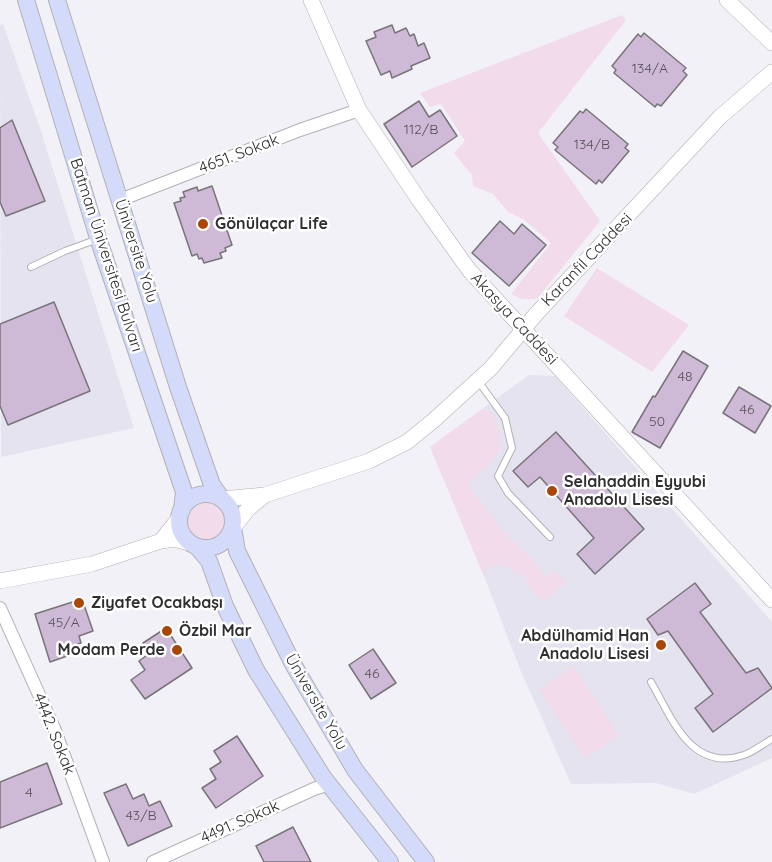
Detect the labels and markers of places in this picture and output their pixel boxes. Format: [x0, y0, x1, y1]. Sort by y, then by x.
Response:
place label: Gönülaçar Life [215, 214, 328, 234]
marker: Gönülaçar Life [196, 217, 210, 231]
place label: Selahaddin Eyyubi Anadolu Lisesi [564, 472, 706, 510]
marker: Selahaddin Eyyubi Anadolu Lisesi [545, 484, 559, 498]
place label: Ziyafet Ocakbaşı [91, 593, 223, 613]
marker: Ziyafet Ocakbaşı [72, 596, 86, 610]
place label: Özbil Mar [179, 621, 252, 641]
marker: Özbil Mar [160, 624, 174, 638]
place label: Abdülhamid Han Anadolu Lisesi [521, 626, 649, 664]
marker: Abdülhamid Han Anadolu Lisesi [654, 638, 668, 652]
place label: Modam Perde [58, 640, 165, 660]
marker: Modam Perde [170, 643, 184, 657]

